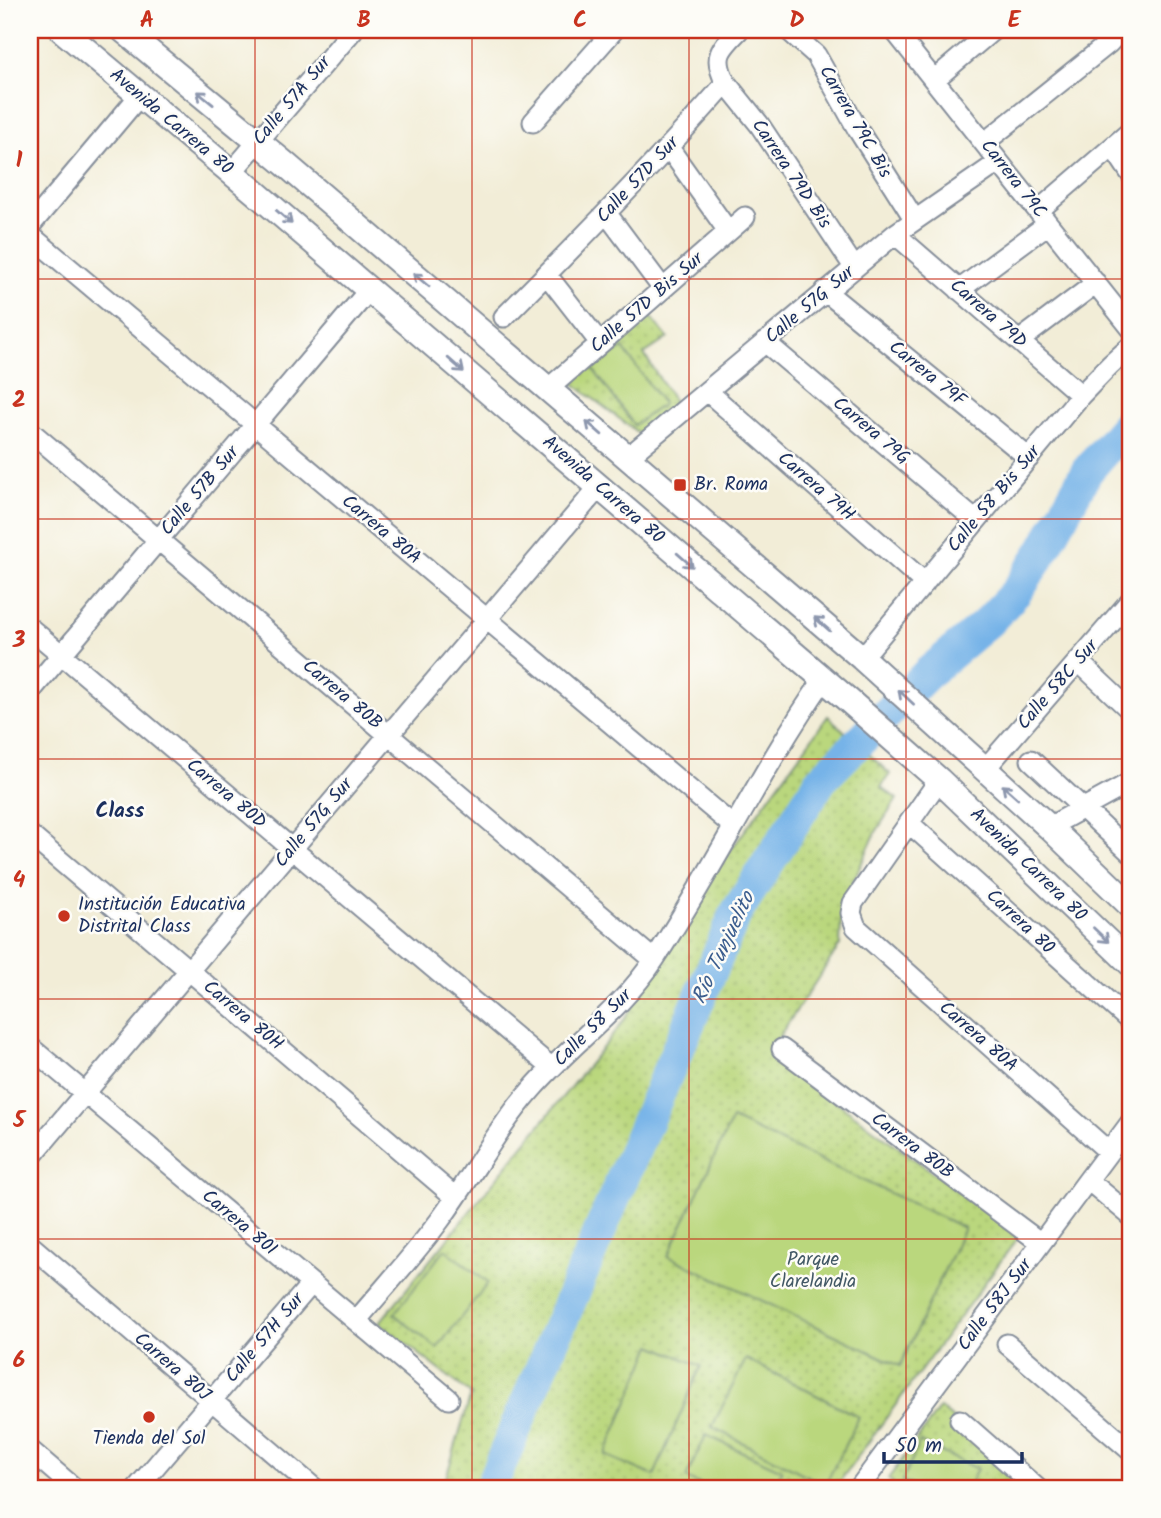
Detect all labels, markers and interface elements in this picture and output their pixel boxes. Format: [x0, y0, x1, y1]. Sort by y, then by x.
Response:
text: A [140, 3, 154, 39]
text: B [357, 3, 371, 39]
text: C [573, 3, 587, 39]
text: D [789, 3, 805, 39]
text: E [1008, 3, 1022, 39]
street label: Calle 57A Sur [245, 48, 340, 153]
street label: Carrera 79C Bis [811, 60, 899, 184]
street label: Avenida Carrera 80 [102, 61, 240, 183]
one-way arrow [197, 90, 215, 105]
street label: Carrera 79D Bis [743, 113, 839, 235]
street label: Calle 57D Sur [589, 128, 688, 231]
street label: Carrera 79C [972, 133, 1054, 225]
text: 1 [16, 143, 23, 179]
one-way arrow [274, 209, 292, 225]
street label: Calle 57D Bis Sur [583, 244, 712, 361]
street label: Calle 57G Sur [758, 257, 863, 352]
one-way arrow [412, 272, 430, 288]
street label: Carrera 79D [942, 272, 1034, 356]
street label: Carrera 79F [882, 333, 974, 416]
one-way arrow [447, 357, 465, 372]
text: 2 [12, 383, 26, 419]
street label: Carrera 79G [825, 389, 917, 473]
one-way arrow [585, 420, 603, 436]
street label: Avenida Carrera 80 [535, 428, 671, 552]
street label: Calle 58 Bis Sur [940, 437, 1049, 560]
street label: Calle 57B Sur [153, 438, 248, 543]
street label: Carrera 79H [770, 445, 862, 529]
place label: Br. Roma [694, 470, 768, 500]
marker: Br. Roma [672, 477, 688, 493]
street label: Carrera 80A [334, 487, 428, 573]
one-way arrow [676, 552, 694, 568]
one-way arrow [814, 616, 832, 632]
text: 3 [12, 623, 26, 659]
street label: Calle 58C Sur [1010, 632, 1107, 737]
street label: Carrera 80B [295, 652, 389, 738]
one-way arrow [898, 689, 915, 706]
street label: Carrera 80D [179, 751, 273, 837]
street label: Calle 57G Sur [267, 770, 362, 875]
one-way arrow [1001, 784, 1019, 800]
district label: Class [96, 795, 145, 828]
street label: Avenida Carrera 80 [965, 803, 1091, 927]
text: 4 [13, 863, 26, 899]
water label: Río Tunjuelito [684, 885, 765, 1010]
street label: Carrera 80 [981, 885, 1059, 959]
place label: Institución Educativa Distrital Class [78, 890, 246, 942]
marker: Institución Educativa Distrital Class [56, 908, 72, 924]
one-way arrow [1092, 927, 1109, 944]
street label: Carrera 80H [196, 973, 290, 1059]
street label: Calle 58 Sur [547, 981, 640, 1074]
street label: Carrera 80A [932, 994, 1024, 1080]
text: 5 [12, 1103, 27, 1139]
street label: Carrera 80B [864, 1105, 960, 1187]
street label: Carrera 80I [194, 1182, 284, 1264]
park label: Parque Clarelandia [770, 1245, 856, 1297]
street label: Calle 58J Sur [950, 1251, 1041, 1358]
street label: Calle 57H Sur [218, 1285, 313, 1390]
street label: Carrera 80J [127, 1325, 218, 1410]
text: 6 [13, 1343, 25, 1379]
marker: Tienda del Sol [141, 1409, 157, 1425]
scale bar [884, 1420, 1023, 1464]
place label: Tienda del Sol [92, 1424, 206, 1454]
text: 50 m [895, 1430, 942, 1463]

